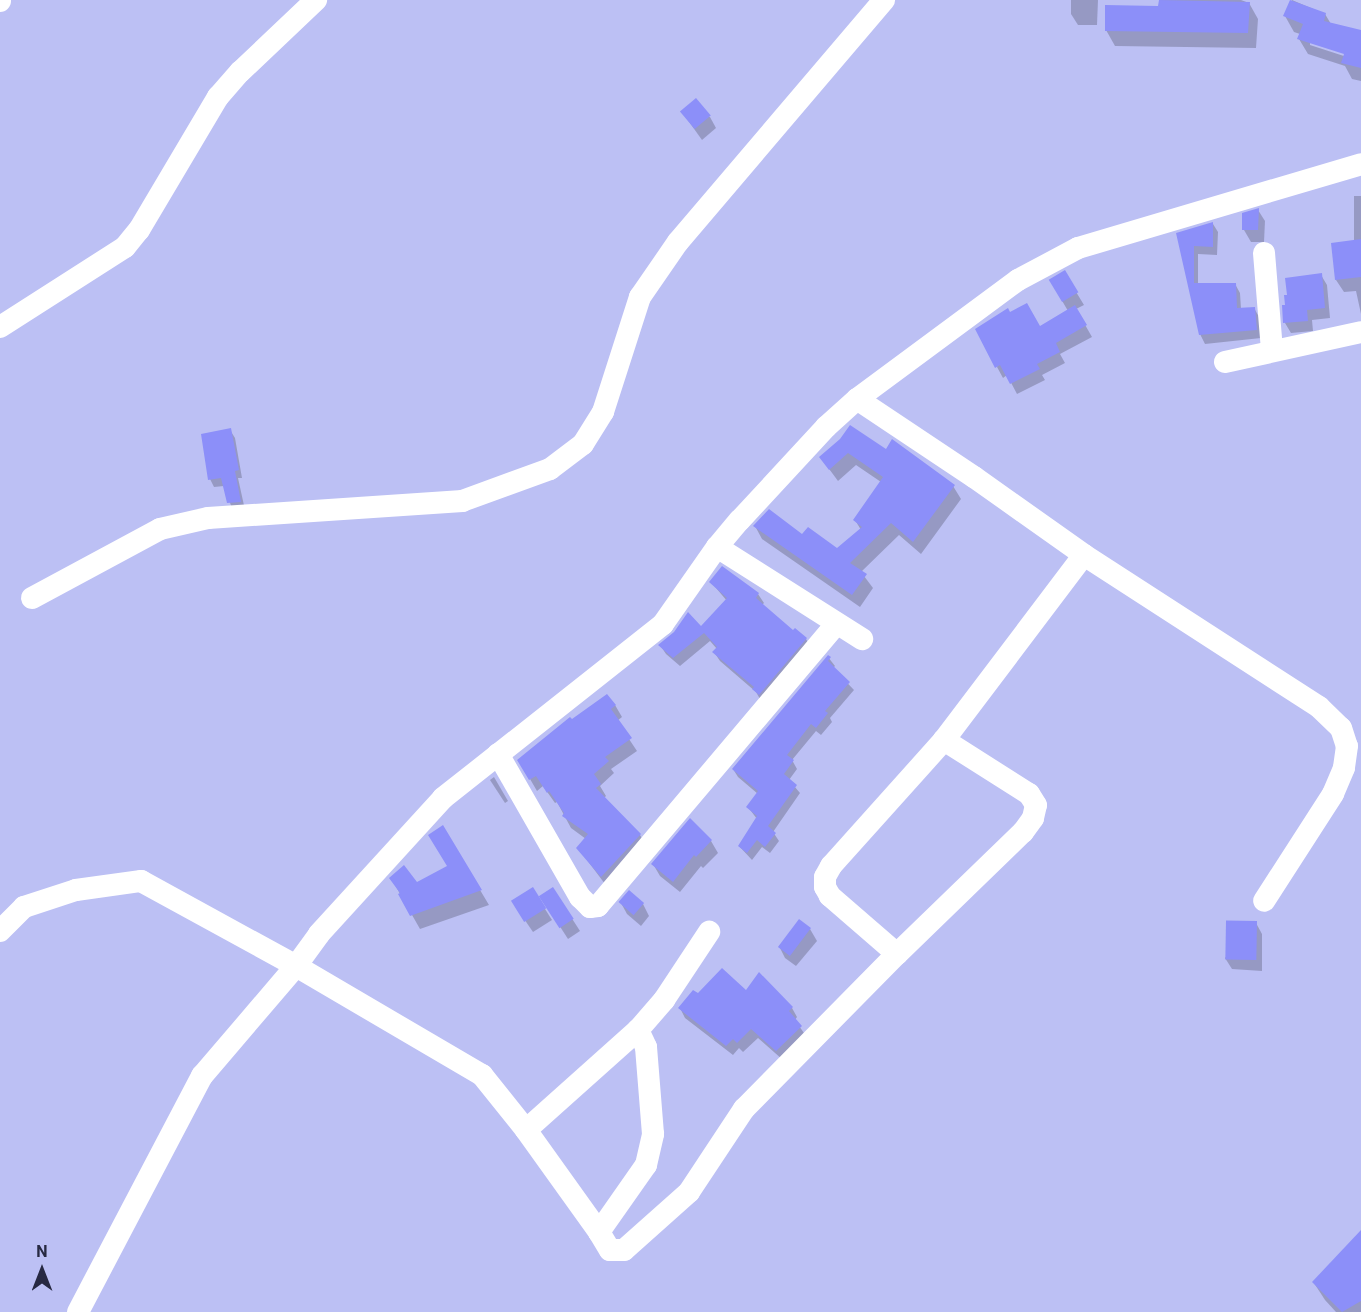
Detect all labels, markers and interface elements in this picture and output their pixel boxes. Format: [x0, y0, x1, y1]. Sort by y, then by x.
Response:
north arrow [12, 1240, 72, 1300]
text: N [36, 1242, 48, 1261]

